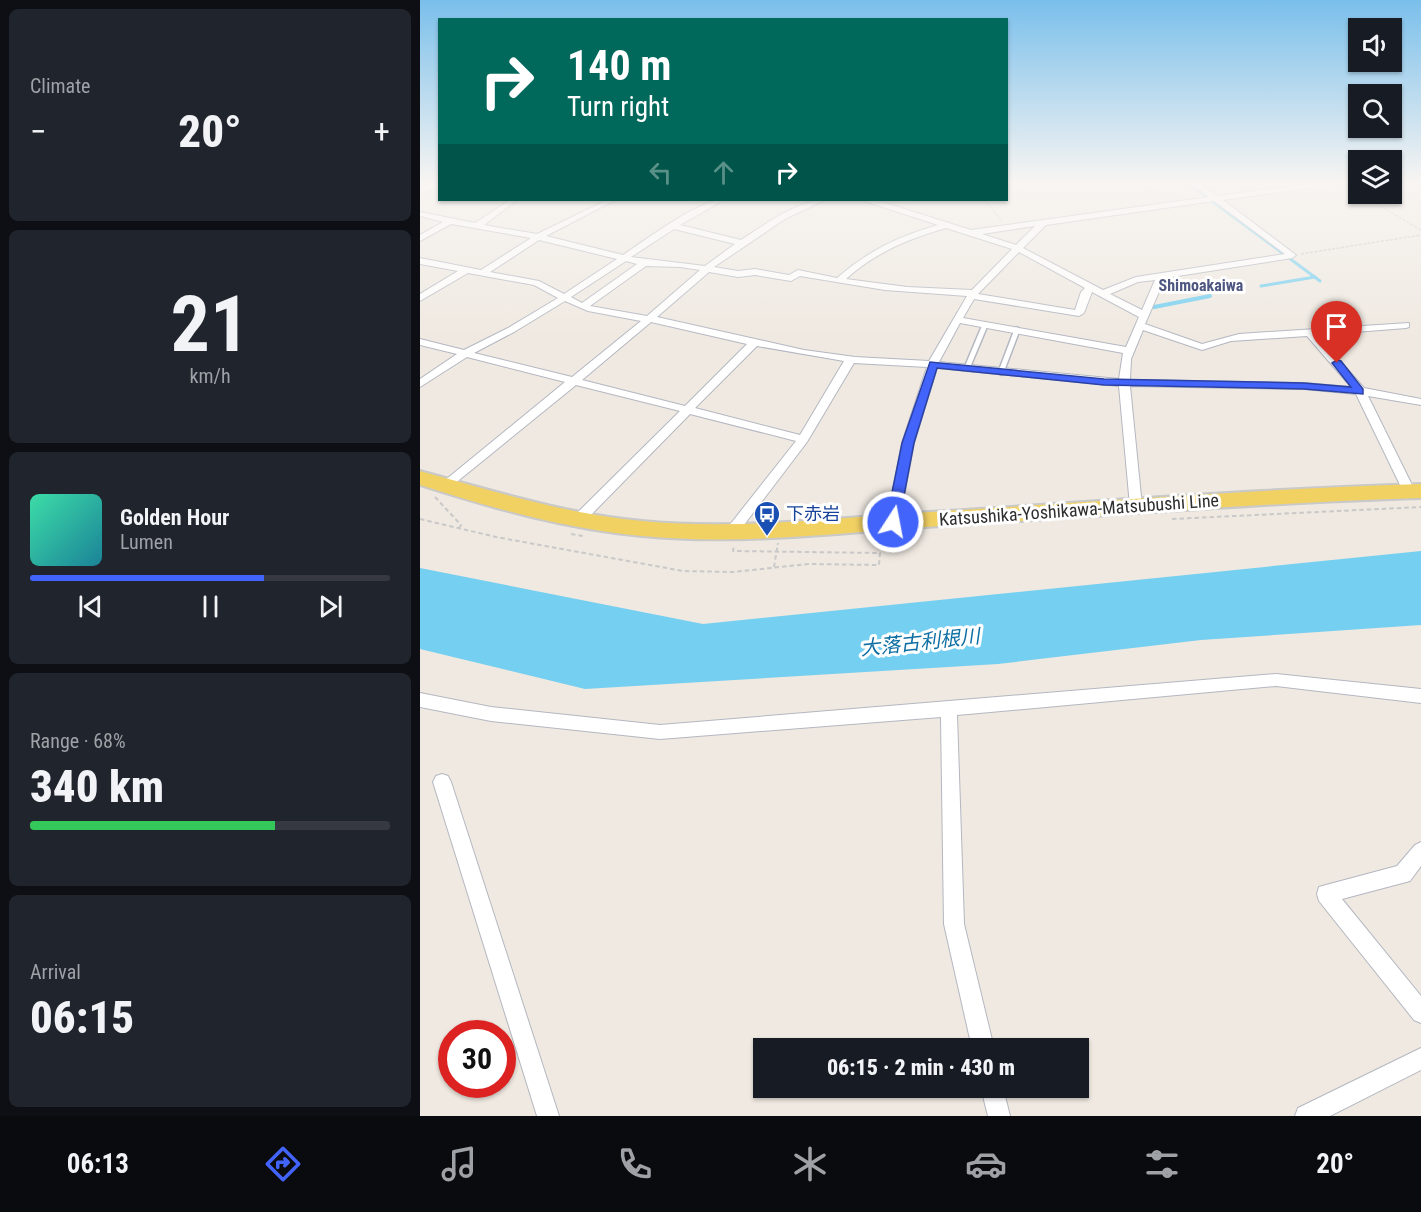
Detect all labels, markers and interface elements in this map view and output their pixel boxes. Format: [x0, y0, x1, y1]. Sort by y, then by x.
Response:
map controls [1348, 18, 1402, 204]
button: sound [1348, 18, 1402, 72]
text: 140 m [567, 41, 672, 90]
icon: right [468, 42, 546, 120]
text: Climate [30, 74, 90, 98]
button: search [1348, 84, 1402, 138]
text: Turn right [567, 91, 669, 123]
text: 20° [178, 105, 242, 158]
text: − [30, 112, 47, 151]
text: + [374, 112, 390, 151]
button: layers [1348, 150, 1402, 204]
icon: left [644, 156, 677, 189]
icon: ahead [707, 156, 740, 189]
icon: right [770, 156, 803, 189]
district label: Shimoakaiwa [1159, 276, 1244, 295]
text: 21 [171, 279, 249, 370]
pin [1311, 301, 1362, 363]
icon: arrive [1320, 310, 1353, 343]
text: km/h [189, 364, 231, 388]
street label: Katsushika-Yoshikawa-Matsubushi Line [938, 489, 1220, 530]
position arrow [861, 490, 925, 554]
bus stop icon: 下赤岩 [752, 499, 782, 537]
place label: 下赤岩 [786, 503, 840, 524]
text: Golden Hour [120, 505, 229, 530]
text: Lumen [120, 530, 173, 554]
icon: previous [74, 590, 107, 623]
icon: pause [194, 590, 227, 623]
icon: next [314, 590, 347, 623]
water label: 大落古利根川 [859, 624, 983, 660]
text: Range · 68% [30, 729, 126, 753]
text: 340 km [30, 760, 164, 813]
text: Arrival [30, 960, 81, 984]
text: 06:15 [30, 991, 134, 1044]
speed limit sign: 30 [438, 1020, 516, 1098]
text: 06:15 · 2 min · 430 m [827, 1055, 1015, 1080]
icon: directions [262, 1143, 304, 1185]
icon: music [438, 1143, 480, 1185]
icon: phone [614, 1143, 656, 1185]
icon: climate [789, 1143, 831, 1185]
icon: car [965, 1143, 1007, 1185]
icon: filters [1141, 1143, 1183, 1185]
text: 06:13 [67, 1148, 129, 1180]
text: 20° [1316, 1148, 1354, 1180]

